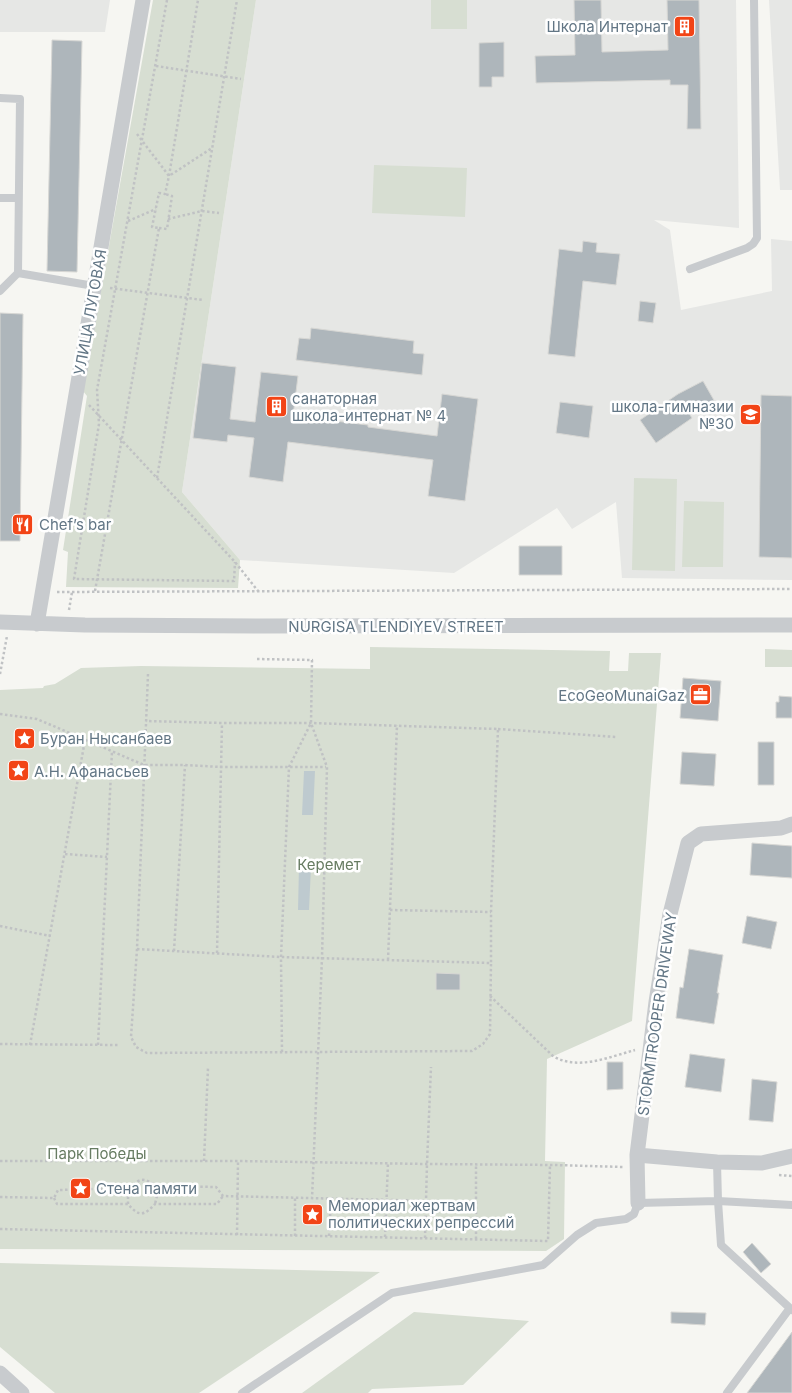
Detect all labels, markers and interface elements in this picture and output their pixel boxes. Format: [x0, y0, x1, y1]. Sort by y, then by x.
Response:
building icon: Школа Интернат [672, 14, 696, 38]
place label: Школа Интернат [546, 17, 668, 36]
street label: УЛИЦА ЛУГОВАЯ [70, 248, 110, 376]
place label: санаторная школа-интернат № 4 [292, 389, 446, 425]
building icon: санаторная школа-интернат № 4 [264, 395, 288, 419]
place label: школа-гимназии №30 [611, 397, 734, 433]
school or university icon: школа-гимназии №30 [738, 403, 762, 427]
restaurant icon: Chef’s bar [11, 512, 35, 536]
place label: Chef’s bar [39, 515, 112, 534]
street label: NURGISA TLENDIYEV STREET [288, 617, 504, 636]
office icon: EcoGeoMunaiGaz [689, 683, 713, 707]
place label: EcoGeoMunaiGaz [558, 686, 685, 705]
place icon: Буран Нысанбаев [12, 726, 36, 750]
place label: Буран Нысанбаев [40, 729, 172, 748]
place icon: А.Н. Афанасьев [6, 759, 30, 783]
place label: А.Н. Афанасьев [34, 762, 149, 781]
park label: Керемет [297, 855, 361, 874]
street label: STORMTROOPER DRIVEWAY [633, 911, 681, 1117]
park label: Парк Победы [47, 1144, 147, 1163]
place icon: Стена памяти [68, 1176, 92, 1200]
place label: Стена памяти [96, 1179, 197, 1198]
place label: Мемориал жертвам политических репрессий [328, 1196, 514, 1232]
place icon: Мемориал жертвам политических репрессий [300, 1202, 324, 1226]

